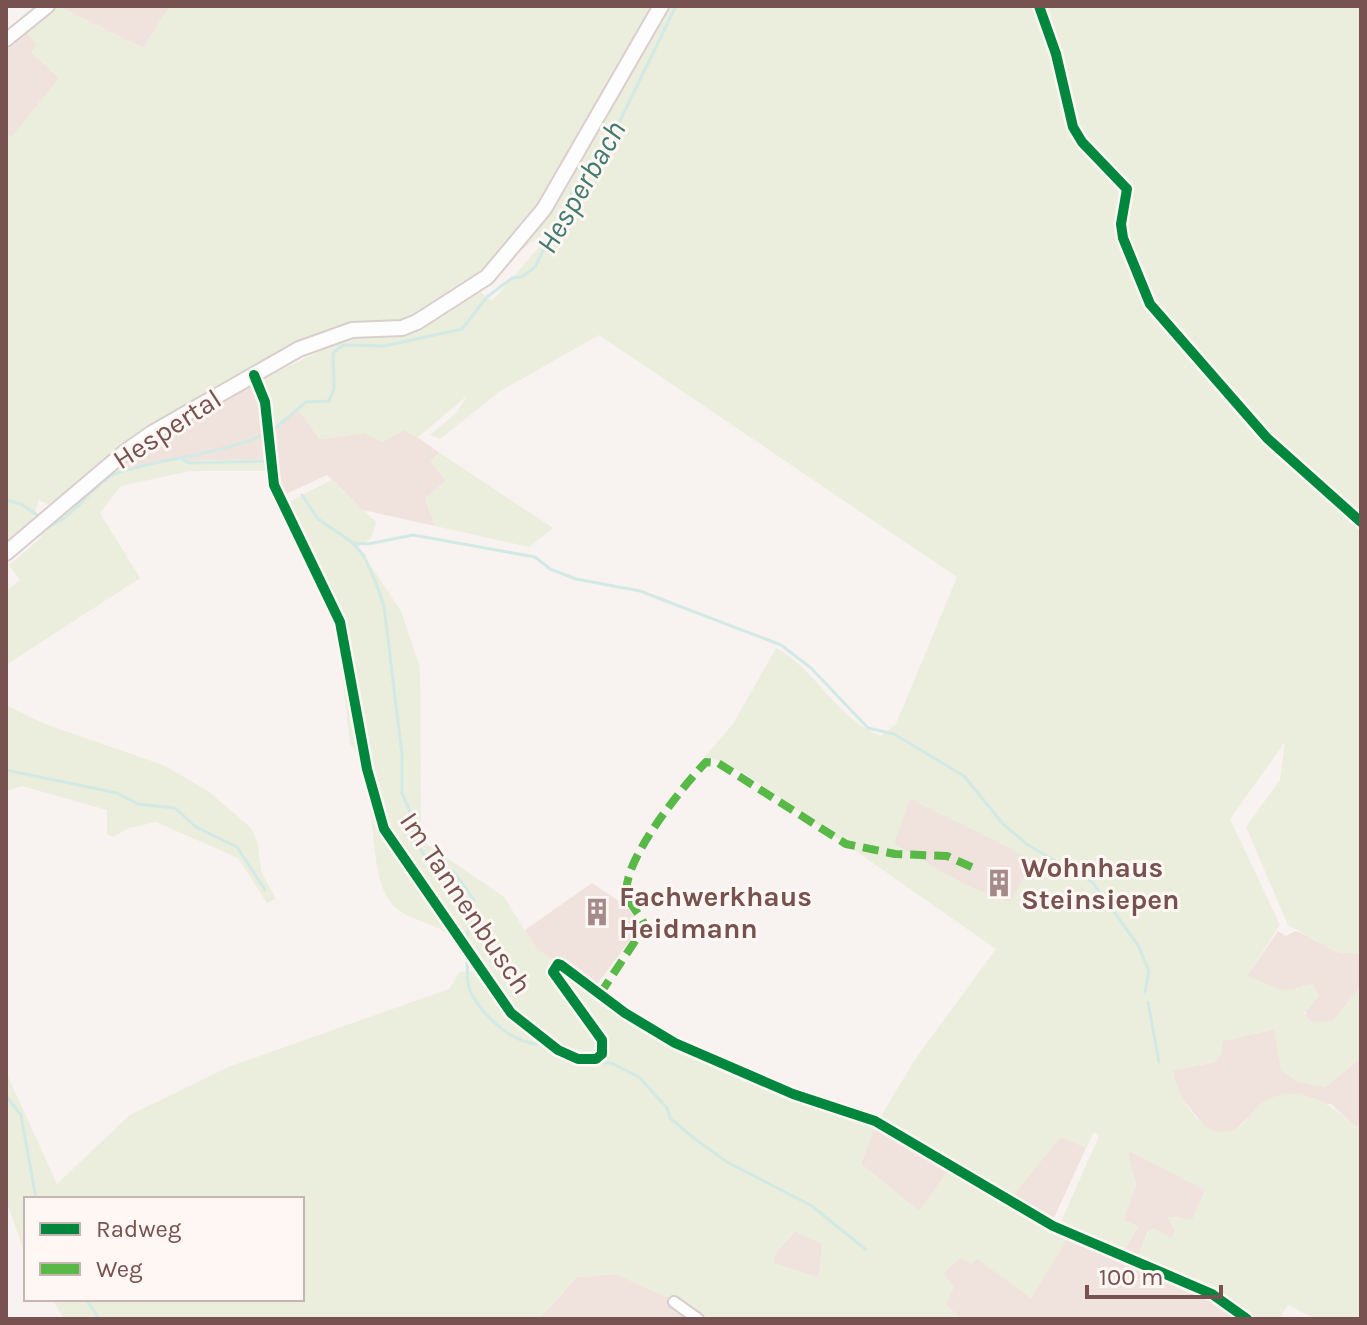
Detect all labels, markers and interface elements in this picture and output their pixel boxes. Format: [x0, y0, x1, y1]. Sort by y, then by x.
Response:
water label: Hesperbach [529, 114, 633, 260]
street label: Hespertal [107, 382, 227, 476]
street label: Im Tannenbusch [393, 806, 539, 1000]
place label: Wohnhaus Steinsiepen [1021, 851, 1180, 916]
building icon: Wohnhaus Steinsiepen [984, 868, 1014, 898]
place label: Fachwerkhaus Heidmann [619, 880, 812, 945]
building icon: Fachwerkhaus Heidmann [582, 897, 612, 927]
legend [24, 1197, 304, 1301]
text: Radweg [96, 1215, 182, 1243]
scale bar [1087, 1249, 1221, 1299]
text: Weg [96, 1255, 143, 1283]
text: 100 m [1099, 1263, 1164, 1291]

